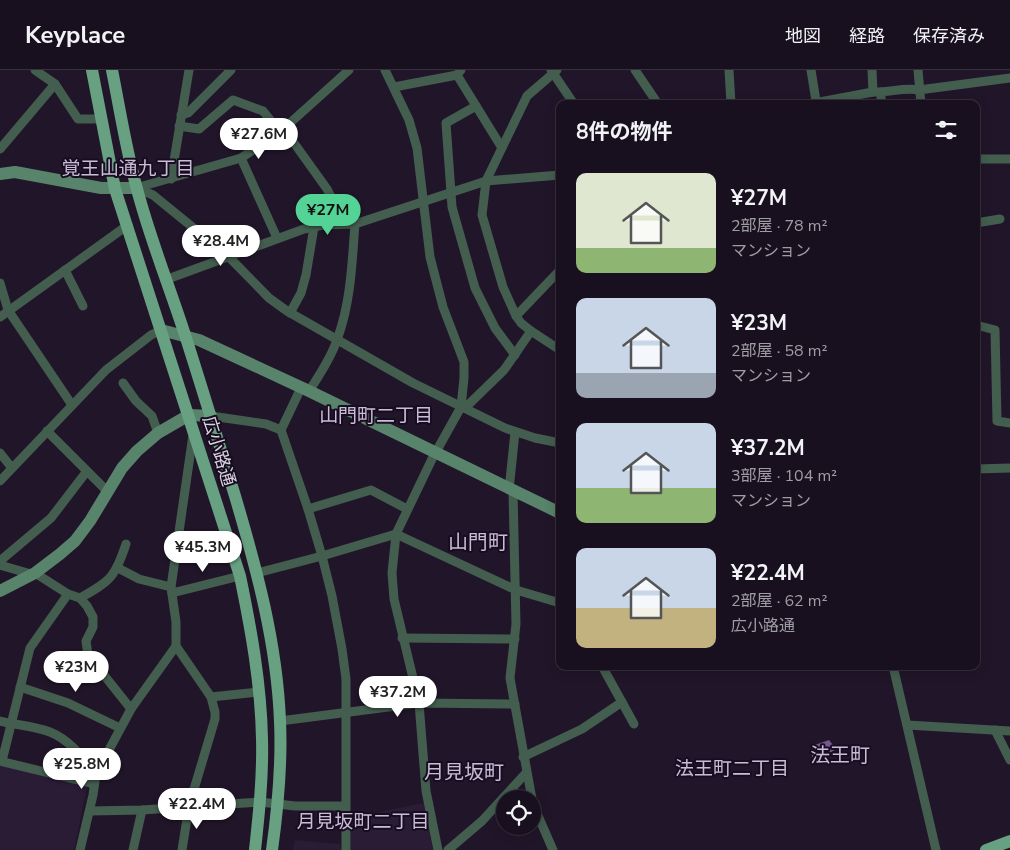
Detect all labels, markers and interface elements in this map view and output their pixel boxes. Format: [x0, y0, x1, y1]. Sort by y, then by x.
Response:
text: Keyplace [25, 19, 125, 51]
text: 地図 [785, 24, 821, 48]
text: 経路 [849, 24, 885, 48]
text: 保存済み [913, 24, 985, 48]
icon: filters [932, 116, 960, 144]
pin: ¥27.6M [218, 118, 300, 160]
text: 8件の物件 [576, 118, 673, 146]
text: ¥27.6M [231, 123, 287, 145]
district label: 覚王山通九丁目 [61, 156, 195, 182]
text: ¥27M [731, 184, 787, 212]
icon: home [616, 193, 676, 253]
pin: ¥27M [298, 194, 358, 236]
text: ¥27M [307, 199, 349, 221]
text: 2部屋 · 78 m² [731, 215, 828, 237]
pin: ¥28.4M [180, 224, 262, 267]
text: ¥28.4M [193, 230, 249, 252]
text: マンション [731, 240, 811, 262]
text: ¥23M [731, 309, 787, 337]
icon: home [616, 318, 676, 378]
text: 2部屋 · 58 m² [731, 340, 828, 362]
text: マンション [731, 365, 811, 387]
district label: 山門町二丁目 [319, 403, 433, 429]
street label: 広小路通 [197, 413, 241, 489]
text: ¥37.2M [731, 434, 805, 462]
icon: home [616, 443, 676, 503]
text: 3部屋 · 104 m² [731, 465, 837, 487]
text: マンション [731, 490, 811, 512]
district label: 山門町 [448, 529, 508, 556]
pin: ¥45.3M [162, 530, 244, 573]
text: ¥45.3M [175, 536, 231, 558]
text: ¥22.4M [731, 559, 805, 587]
icon: home [616, 568, 676, 628]
text: 2部屋 · 62 m² [731, 590, 828, 612]
text: 広小路通 [731, 615, 795, 637]
pin: ¥23M [46, 650, 106, 693]
text: ¥23M [55, 656, 97, 678]
pin: ¥37.2M [357, 676, 439, 718]
text: ¥37.2M [370, 681, 426, 703]
district label: 法王町 [810, 742, 870, 769]
pin: ¥25.8M [41, 748, 123, 790]
text: ¥25.8M [54, 753, 110, 775]
district label: 法王町二丁目 [675, 756, 789, 782]
district label: 月見坂町 [424, 759, 504, 786]
pin: ¥22.4M [156, 788, 238, 830]
map controls [496, 790, 541, 835]
button: locate [496, 790, 541, 835]
text: ¥22.4M [169, 793, 225, 815]
district label: 月見坂町二丁目 [296, 809, 430, 835]

